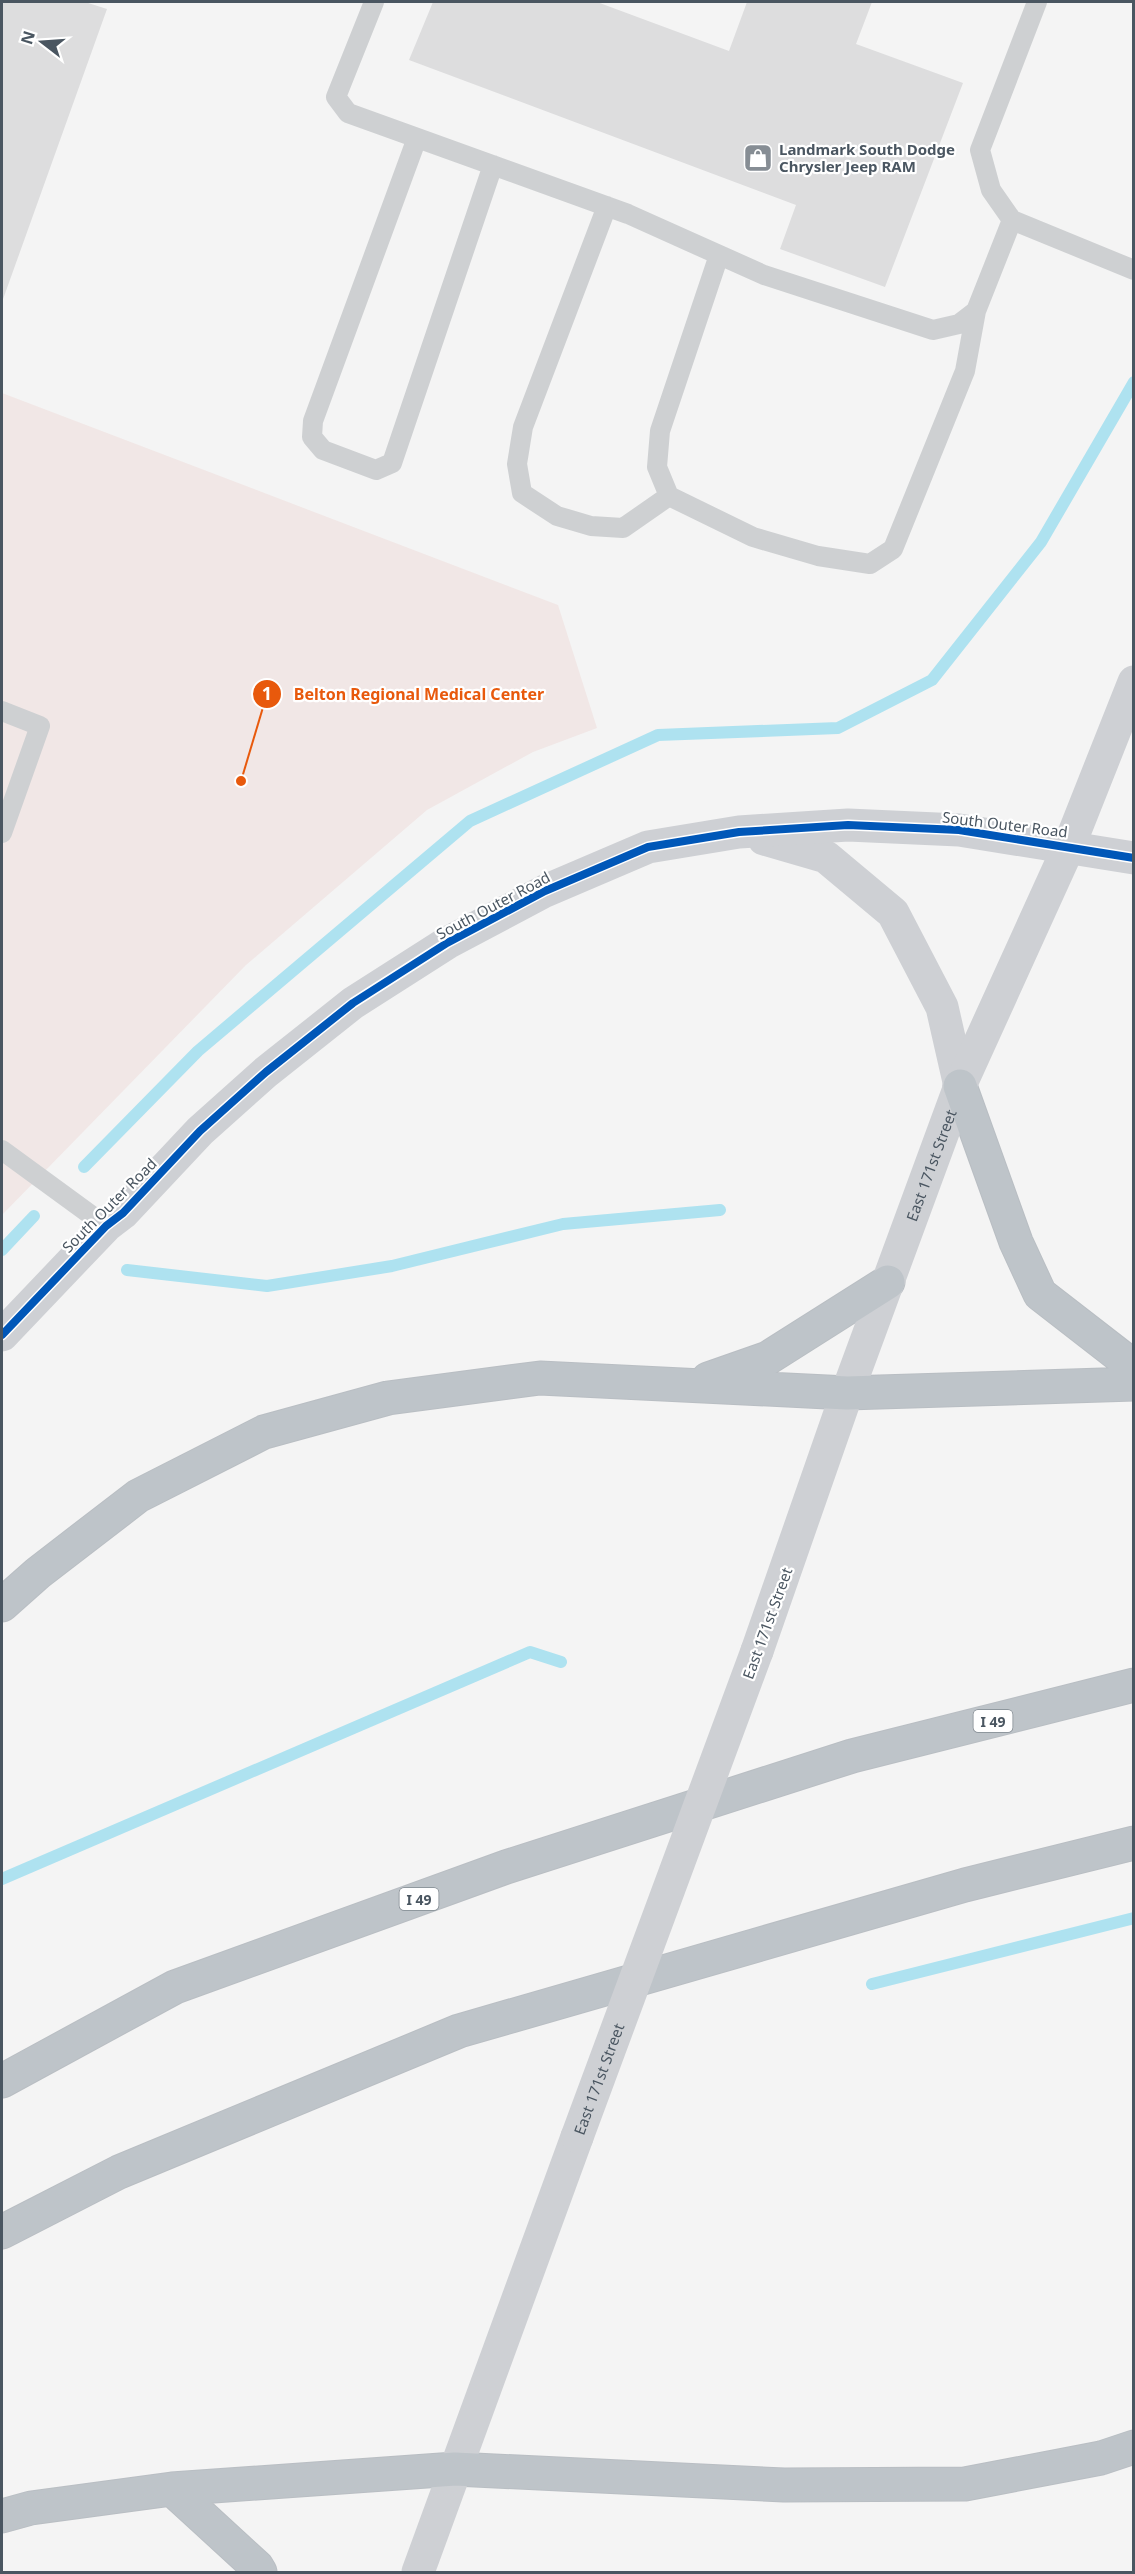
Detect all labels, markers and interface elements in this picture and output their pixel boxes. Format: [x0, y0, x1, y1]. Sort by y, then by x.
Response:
north arrow [12, 12, 72, 72]
text: N [15, 28, 40, 47]
place label: Landmark South Dodge Chrysler Jeep RAM [779, 139, 955, 176]
shop icon: Landmark South Dodge Chrysler Jeep RAM [742, 142, 774, 174]
callout: Belton Regional Medical Center [252, 677, 557, 711]
text: 1 [262, 681, 272, 705]
text: Belton Regional Medical Center [294, 683, 544, 705]
street label: South Outer Road [941, 806, 1069, 842]
street label: South Outer Road [433, 867, 553, 943]
street label: East 171st Street [901, 1106, 961, 1224]
street label: South Outer Road [57, 1153, 161, 1257]
street label: East 171st Street [738, 1564, 797, 1682]
road number: I 49 [974, 1710, 1012, 1732]
road number: I 49 [400, 1888, 438, 1910]
street label: East 171st Street [569, 2020, 629, 2137]

